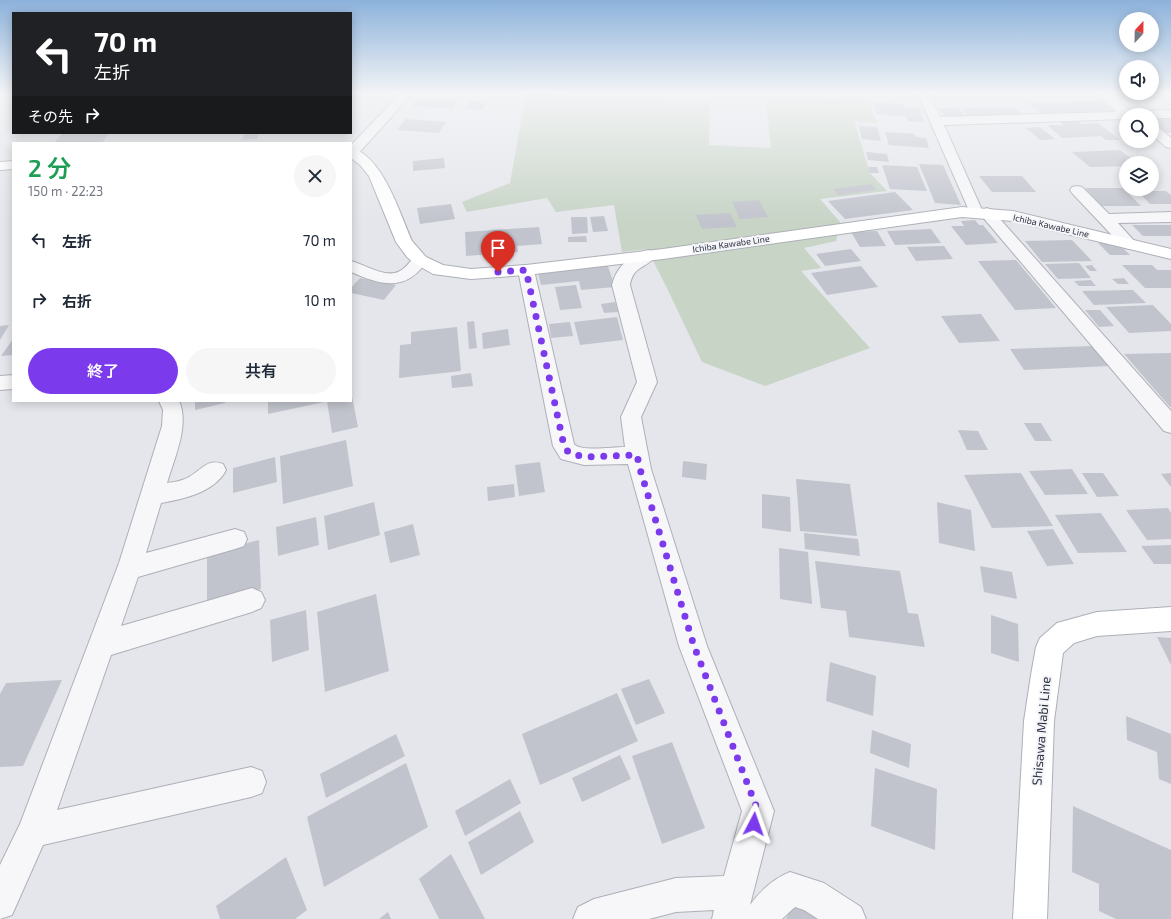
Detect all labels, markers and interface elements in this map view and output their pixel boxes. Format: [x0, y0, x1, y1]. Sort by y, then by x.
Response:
north arrow [1119, 12, 1159, 52]
map controls [1119, 12, 1159, 196]
text: 70 m [94, 24, 157, 58]
icon: left [28, 28, 80, 80]
button: sound [1119, 60, 1159, 100]
text: 左折 [94, 61, 130, 83]
icon: right [81, 104, 103, 126]
text: その先 [28, 107, 73, 125]
button: search [1119, 108, 1159, 148]
text: 2 分 [28, 153, 71, 182]
button: close [294, 155, 336, 197]
button: layers [1119, 156, 1159, 196]
text: 150 m · 22:23 [28, 183, 103, 199]
street label: Ichiba Kawabe Line [1012, 211, 1090, 240]
icon: left [28, 229, 50, 251]
text: 70 m [303, 231, 336, 249]
pin [481, 231, 515, 272]
text: 左折 [62, 232, 92, 250]
street label: Ichiba Kawabe Line [692, 233, 770, 254]
icon: arrive [487, 237, 509, 259]
icon: right [28, 289, 50, 311]
text: 10 m [304, 291, 336, 309]
text: 右折 [62, 292, 92, 310]
button: 終了 [28, 348, 178, 394]
button: 共有 [186, 348, 336, 394]
street label: Shisawa Mabi Line [1028, 676, 1054, 786]
position arrow [733, 803, 775, 845]

